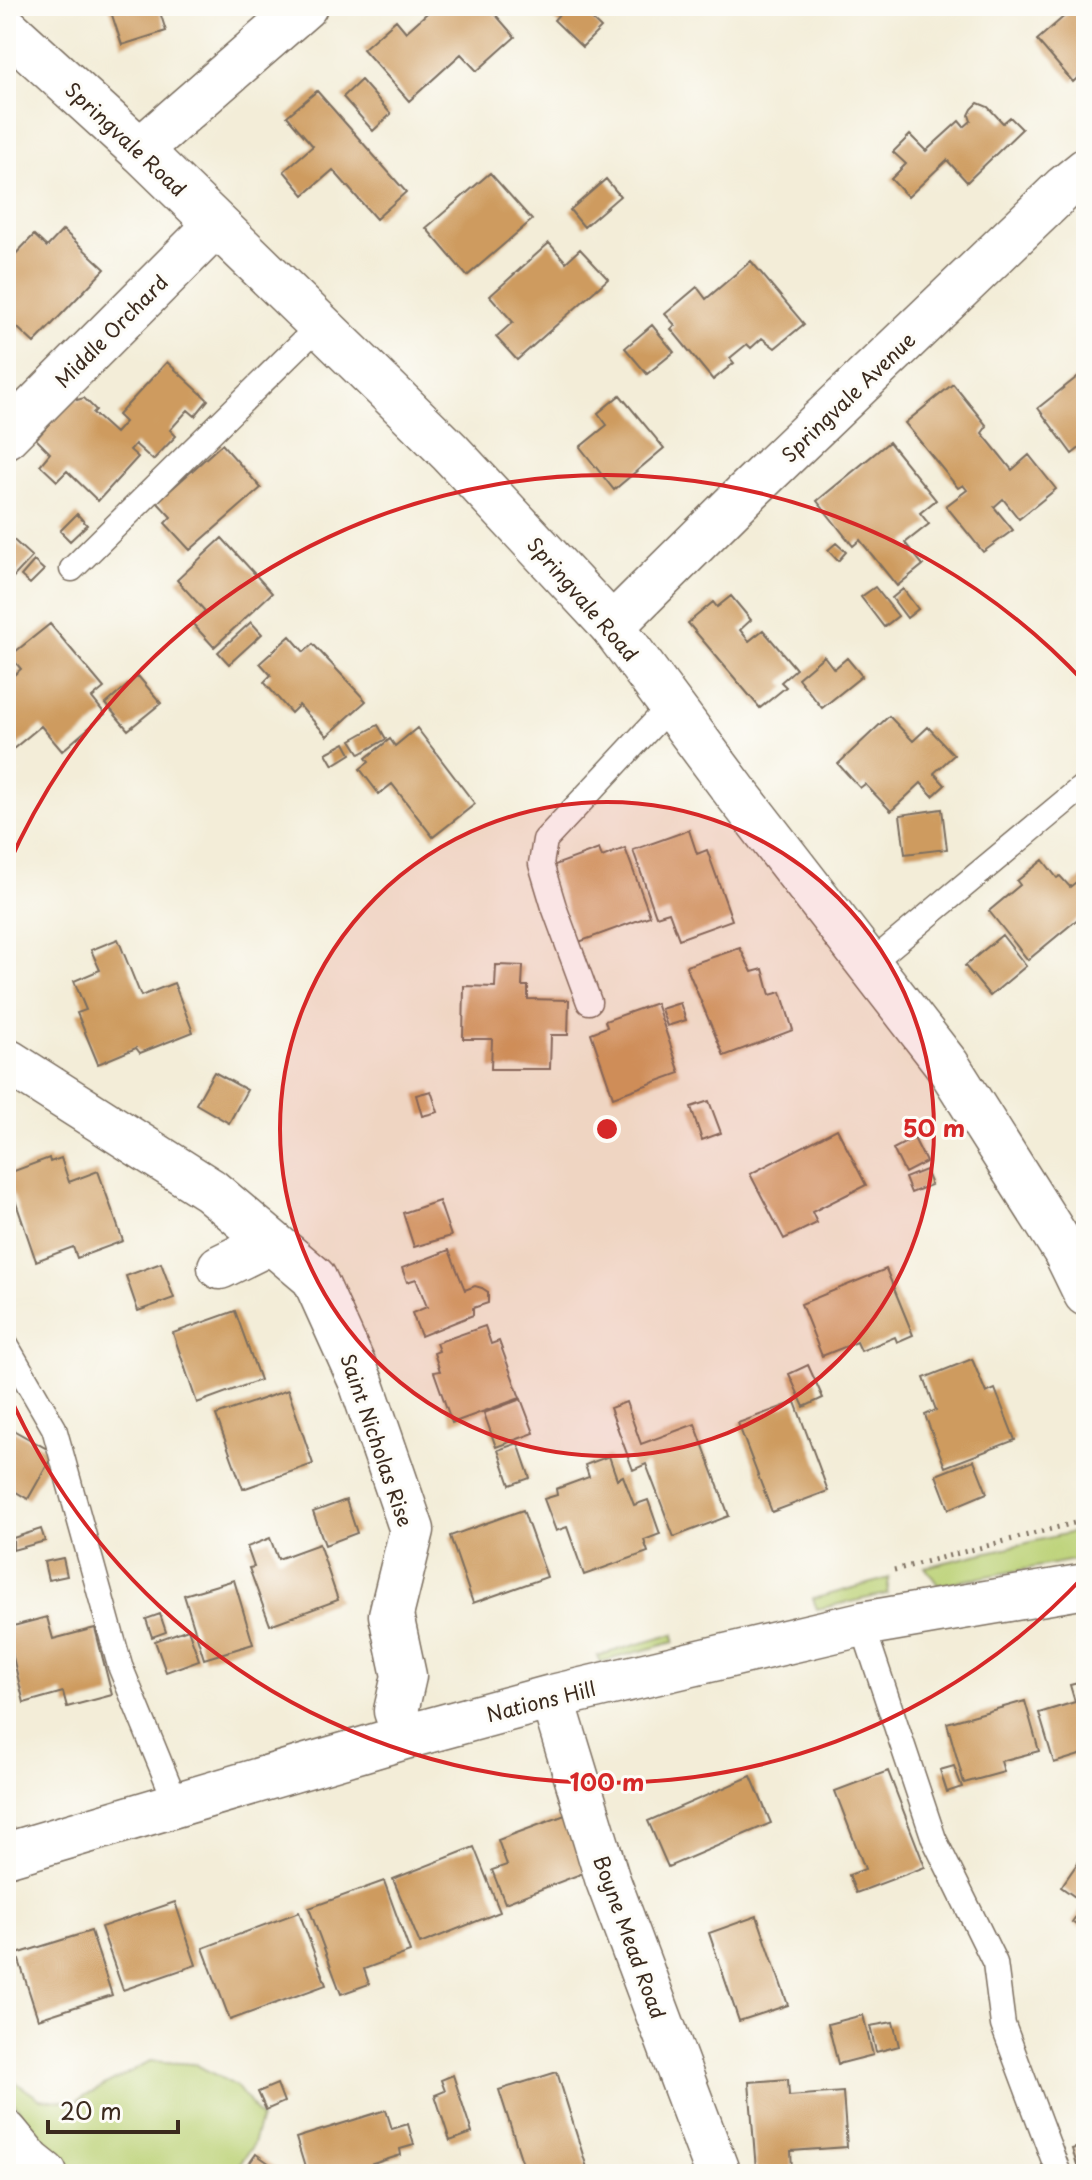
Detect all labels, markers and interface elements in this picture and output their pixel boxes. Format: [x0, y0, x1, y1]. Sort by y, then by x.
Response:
street label: Springvale Road [59, 75, 193, 203]
street label: Middle Orchard [48, 268, 174, 394]
street label: Springvale Avenue [774, 325, 922, 469]
street label: Springvale Road [520, 530, 646, 668]
text: 50 m [903, 1109, 965, 1145]
centre of rings [593, 1115, 621, 1143]
street label: Saint Nicholas Rise [333, 1349, 421, 1531]
street label: Nations Hill [483, 1673, 599, 1729]
text: 100 m [570, 1763, 644, 1799]
street label: Boyne Mead Road [587, 1851, 673, 2023]
scale bar [48, 2084, 178, 2134]
text: 20 m [60, 2092, 122, 2128]

